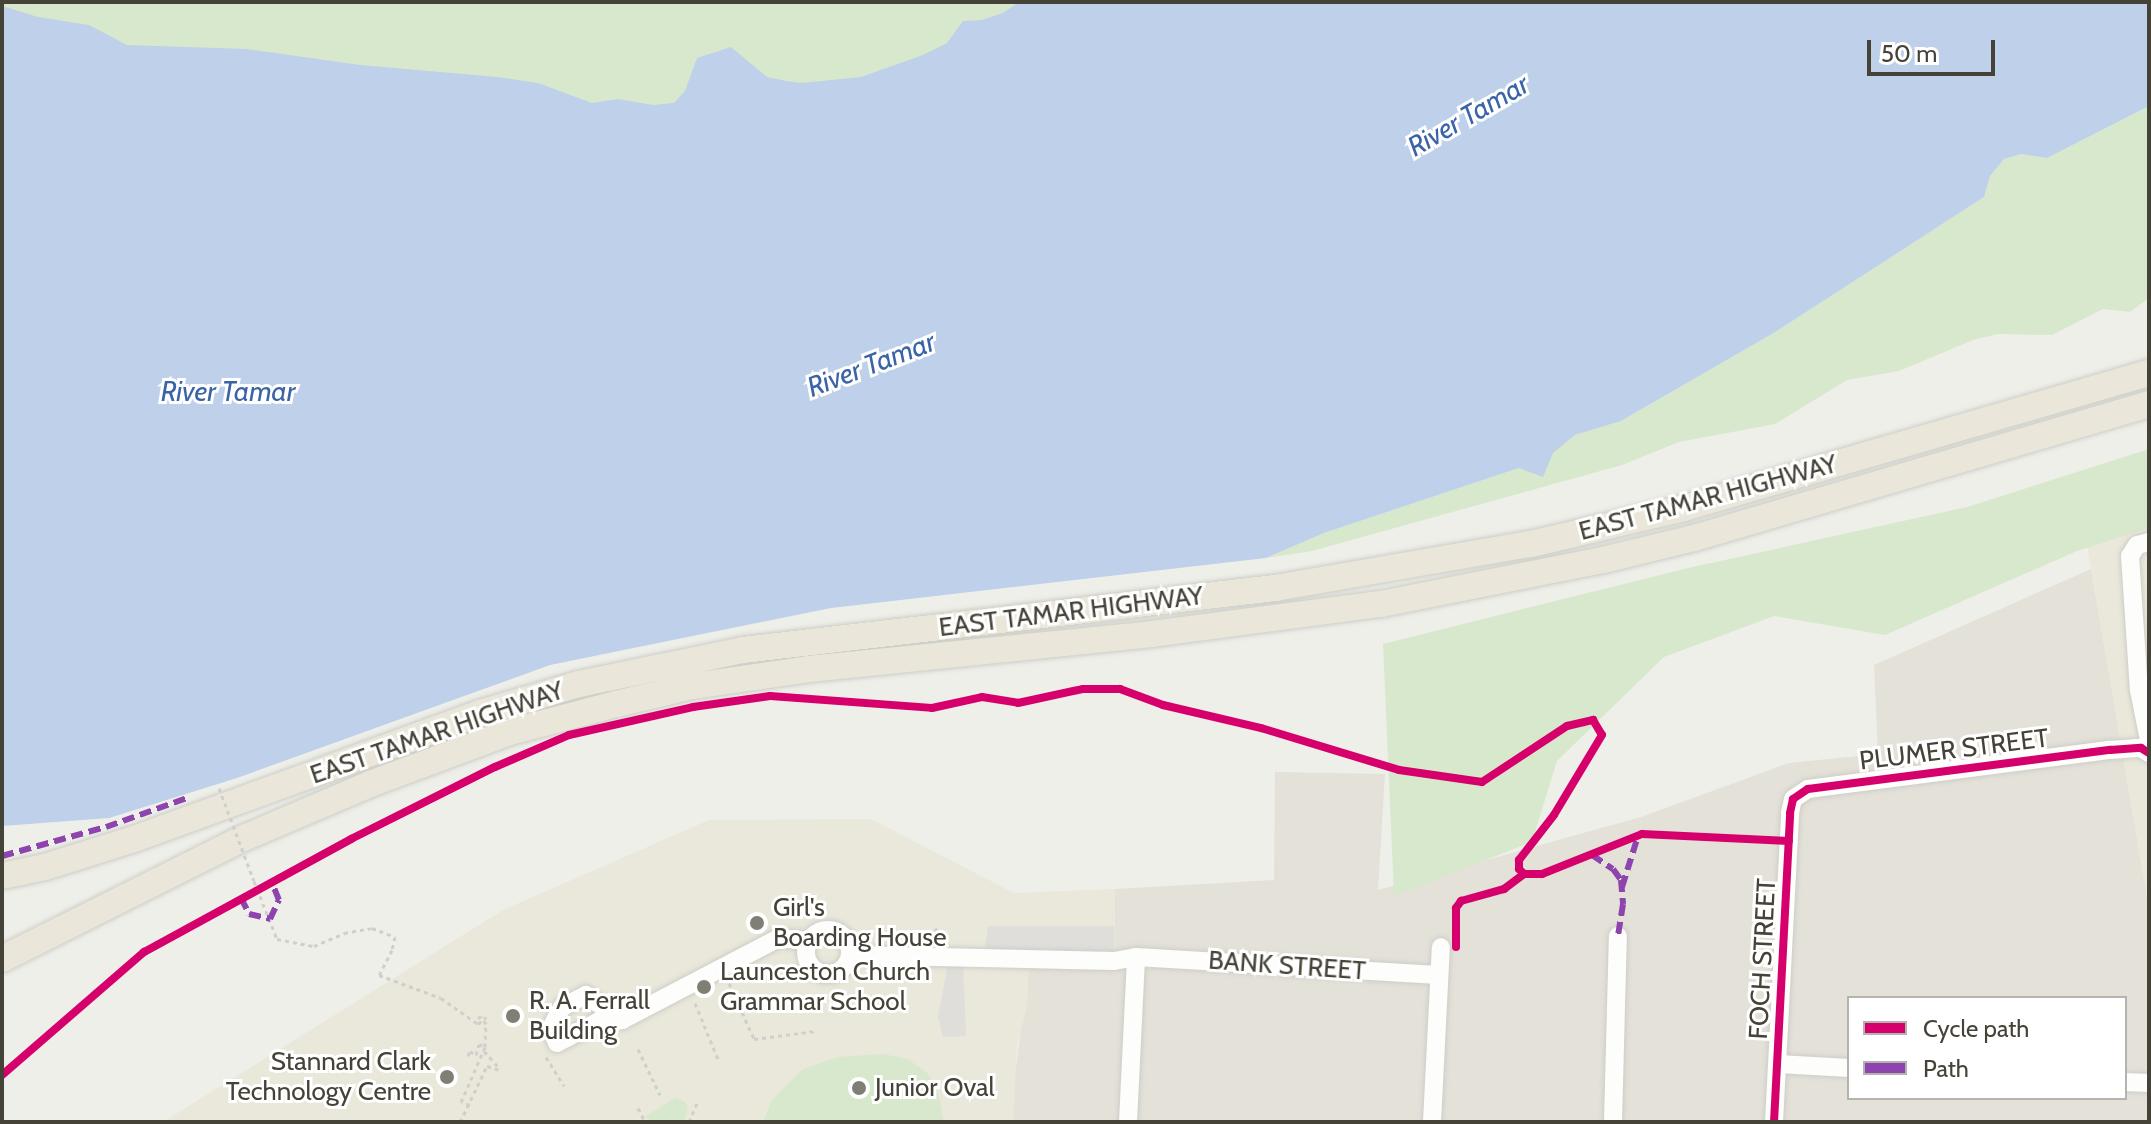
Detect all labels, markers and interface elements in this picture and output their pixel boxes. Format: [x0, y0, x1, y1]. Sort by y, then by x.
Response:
scale bar [1871, 24, 1999, 74]
text: 50 m [1881, 39, 1937, 68]
water label: River Tamar [1401, 67, 1535, 163]
water label: River Tamar [802, 324, 940, 404]
water label: River Tamar [161, 374, 295, 408]
street label: EAST TAMAR HIGHWAY [1576, 449, 1840, 547]
street label: EAST TAMAR HIGHWAY [937, 580, 1205, 644]
street label: EAST TAMAR HIGHWAY [306, 675, 568, 791]
street label: PLUMER STREET [1858, 723, 2050, 777]
street label: FOCH STREET [1743, 878, 1783, 1040]
place label: Girl's Boarding House [773, 892, 946, 954]
marker: Girl's Boarding House [748, 914, 766, 932]
street label: BANK STREET [1207, 945, 1367, 987]
place label: Launceston Church Grammar School [720, 956, 930, 1018]
marker: Launceston Church Grammar School [695, 978, 713, 996]
place label: R. A. Ferrall Building [529, 985, 650, 1046]
legend [1847, 996, 2127, 1100]
marker: R. A. Ferrall Building [504, 1007, 522, 1025]
text: Cycle path [1923, 1014, 2029, 1043]
place label: Stannard Clark Technology Centre [226, 1046, 431, 1108]
text: Path [1923, 1054, 1969, 1083]
marker: Stannard Clark Technology Centre [438, 1068, 456, 1086]
place label: Junior Oval [875, 1072, 995, 1104]
marker: Junior Oval [850, 1079, 868, 1097]

